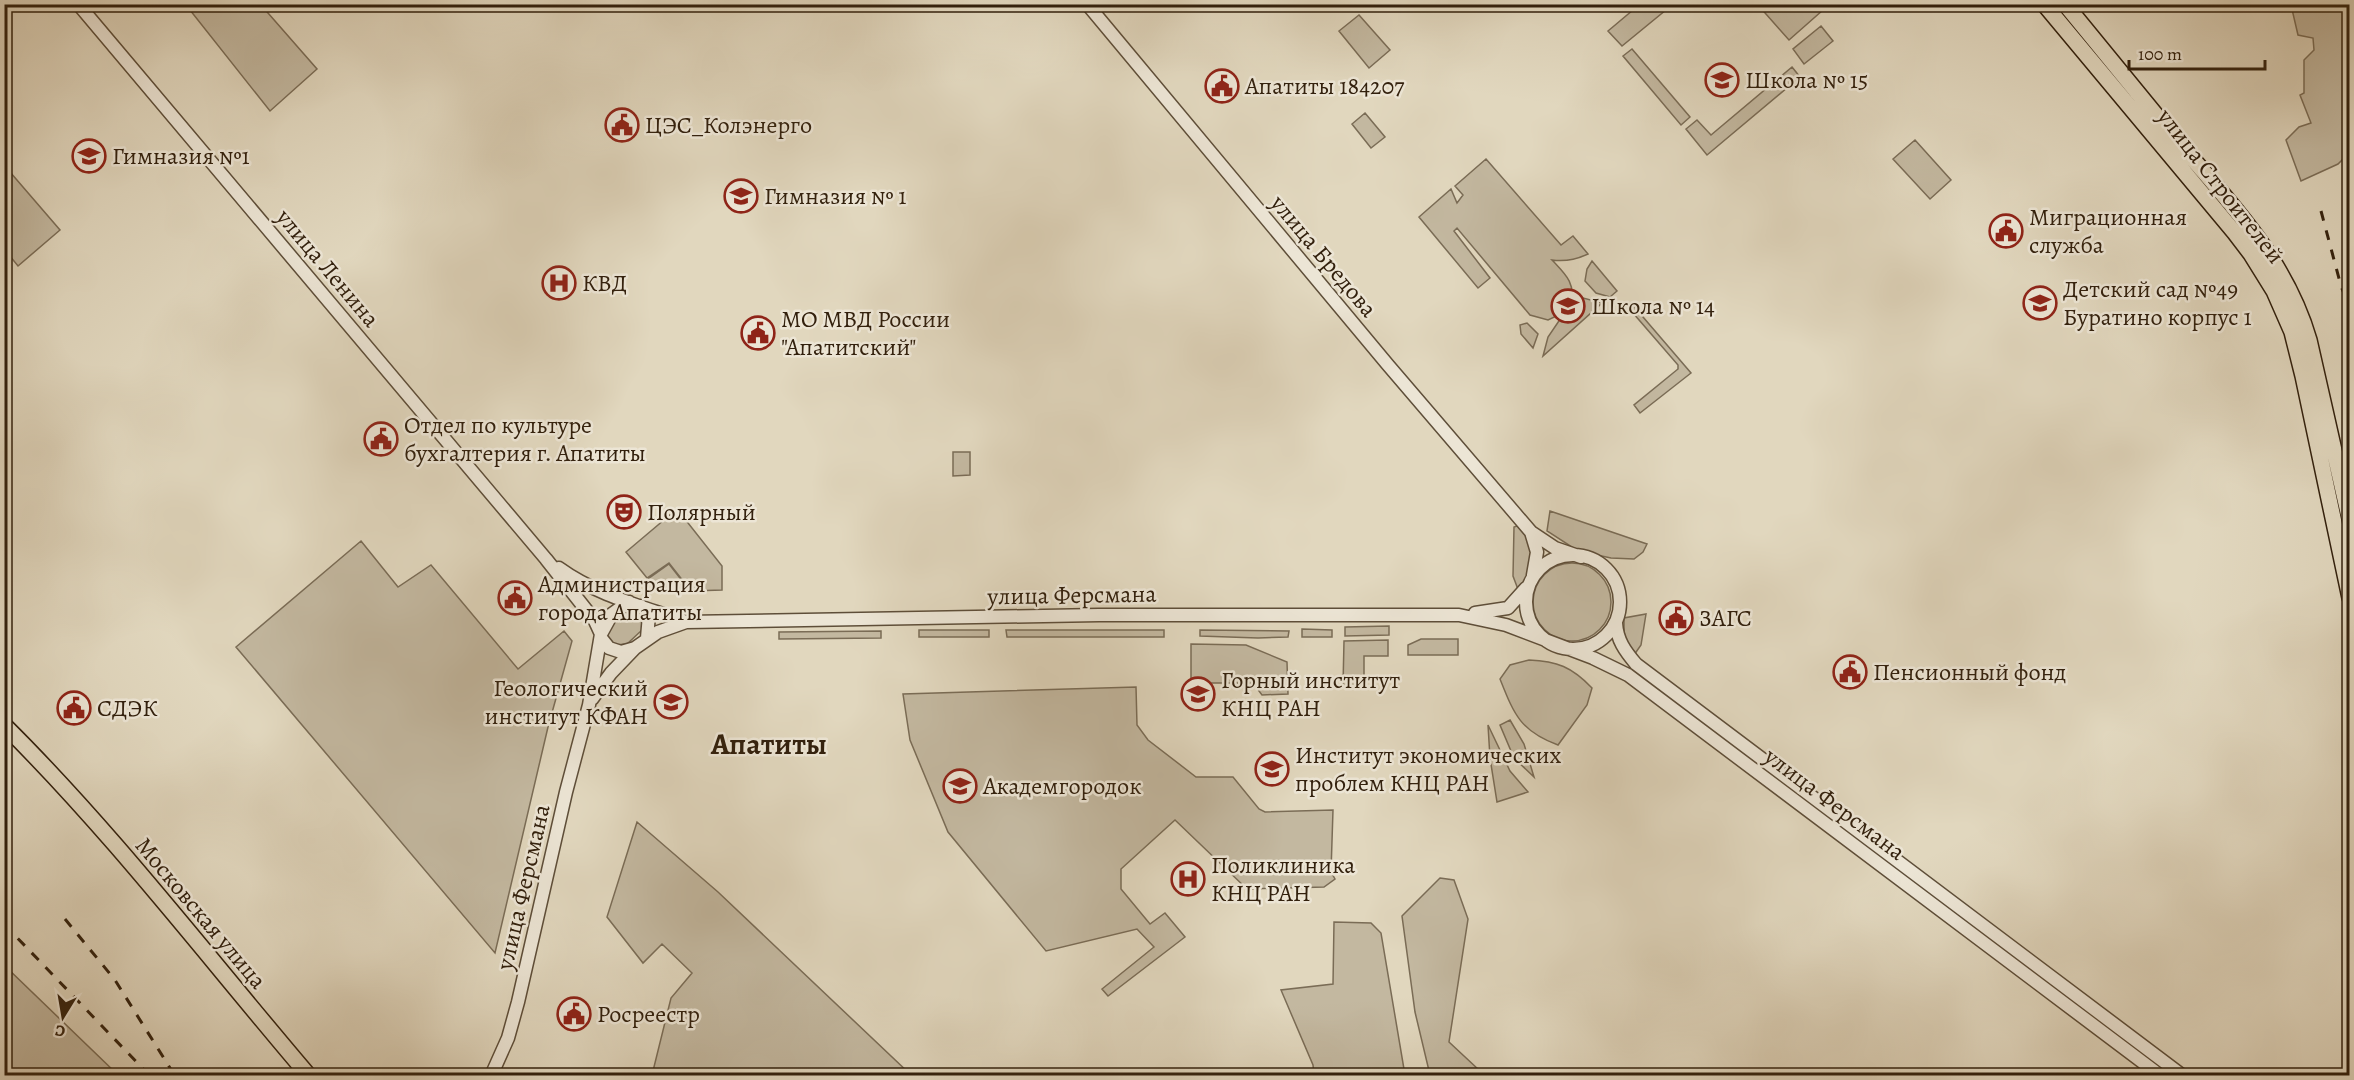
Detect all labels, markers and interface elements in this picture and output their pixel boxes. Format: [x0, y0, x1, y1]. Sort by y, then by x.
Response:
scale bar [2129, 33, 2266, 71]
text: 100 m [2138, 42, 2182, 66]
school or university icon: Школа № 15 [1704, 62, 1740, 98]
place label: Школа № 15 [1745, 64, 1868, 96]
public building icon: Апатиты 184207 [1204, 68, 1240, 104]
place label: Апатиты 184207 [1244, 70, 1405, 102]
street label: улица Строителей [2150, 101, 2292, 270]
public building icon: ЦЭС_Колэнерго [604, 107, 640, 143]
place label: ЦЭС_Колэнерго [645, 109, 812, 141]
school or university icon: Гимназия №1 [71, 138, 107, 174]
place label: Гимназия №1 [112, 140, 250, 172]
school or university icon: Гимназия № 1 [723, 178, 759, 214]
place label: Гимназия № 1 [764, 180, 907, 212]
street label: улица Бредова [1263, 187, 1385, 324]
street label: улица Ленина [268, 201, 387, 334]
place label: Миграционная служба [2029, 201, 2187, 261]
public building icon: Миграционная служба [1988, 213, 2024, 249]
hospital icon: КВД [541, 265, 577, 301]
place label: КВД [582, 267, 627, 299]
place label: Детский сад №49 Буратино корпус 1 [2063, 273, 2252, 333]
school or university icon: Детский сад №49 Буратино корпус 1 [2022, 285, 2058, 321]
school or university icon: Школа № 14 [1550, 288, 1586, 324]
place label: Школа № 14 [1591, 290, 1715, 322]
place label: МО МВД России "Апатитский" [781, 303, 950, 363]
public building icon: МО МВД России "Апатитский" [740, 315, 776, 351]
place label: Отдел по культуре бухгалтерия г. Апатиты [404, 409, 646, 469]
public building icon: Отдел по культуре бухгалтерия г. Апатиты [363, 421, 399, 457]
theatre icon: Полярный [606, 494, 642, 530]
place label: Полярный [647, 496, 756, 528]
place label: Администрация города Апатиты [537, 568, 706, 628]
street label: улица Ферсмана [986, 578, 1157, 612]
public building icon: Администрация города Апатиты [497, 580, 533, 616]
public building icon: ЗАГС [1658, 600, 1694, 636]
place label: ЗАГС [1699, 602, 1752, 634]
public building icon: Пенсионный фонд [1832, 654, 1868, 690]
place label: Пенсионный фонд [1873, 656, 2066, 688]
place label: Горный институт КНЦ РАН [1221, 664, 1400, 724]
place label: Геологический институт КФАН [485, 672, 648, 732]
school or university icon: Горный институт КНЦ РАН [1180, 676, 1216, 712]
school or university icon: Геологический институт КФАН [653, 684, 689, 720]
public building icon: СДЭК [56, 690, 92, 726]
place label: СДЭК [97, 692, 158, 724]
district label: Апатиты [710, 724, 827, 764]
place label: Институт экономических проблем КНЦ РАН [1295, 739, 1562, 799]
street label: улица Ферсмана [1757, 740, 1912, 868]
school or university icon: Институт экономических проблем КНЦ РАН [1254, 751, 1290, 787]
school or university icon: Академгородок [942, 768, 978, 804]
place label: Академгородок [982, 770, 1142, 802]
street label: улица Ферсмана [488, 801, 558, 974]
street label: Московская улица [128, 830, 274, 996]
place label: Поликлиника КНЦ РАН [1211, 849, 1355, 909]
hospital icon: Поликлиника КНЦ РАН [1170, 861, 1206, 897]
north arrow [33, 987, 93, 1047]
public building icon: Росреестр [556, 996, 592, 1032]
place label: Росреестр [597, 998, 700, 1030]
text: С [53, 1019, 67, 1042]

